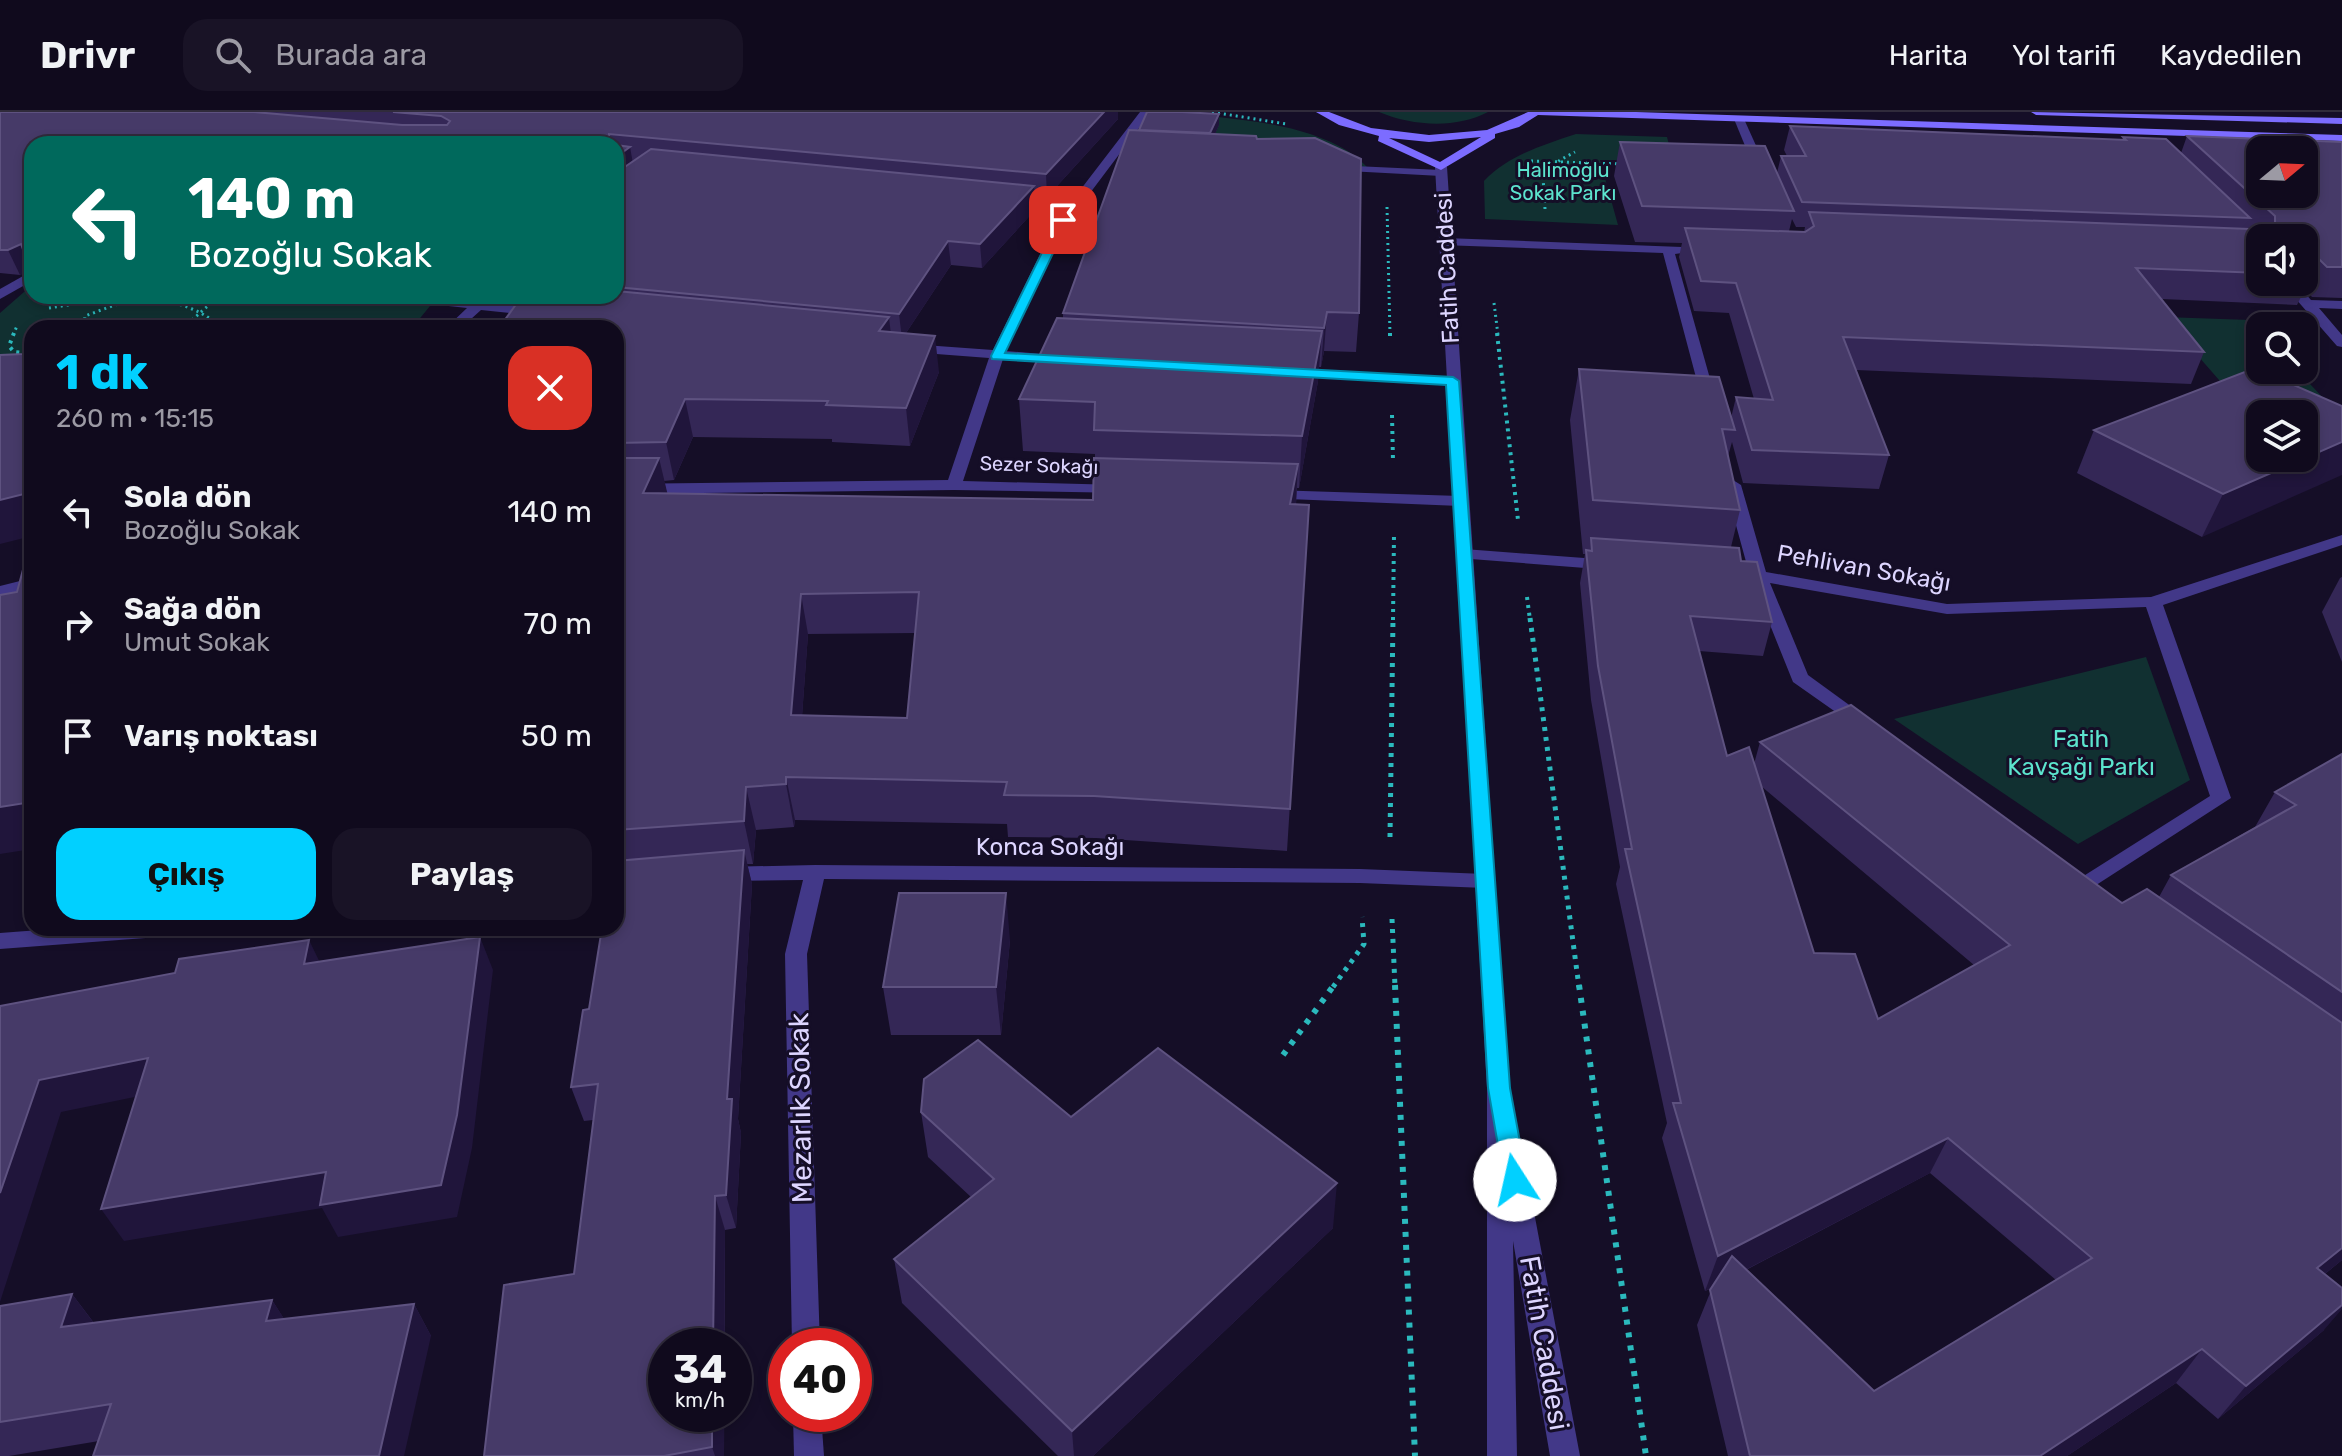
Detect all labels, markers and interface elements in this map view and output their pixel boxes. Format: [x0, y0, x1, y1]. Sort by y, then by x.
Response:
search box [183, 19, 743, 91]
text: Drivr [40, 32, 135, 78]
icon: search [211, 33, 255, 77]
text: Burada ara [275, 37, 427, 73]
text: Harita [1889, 39, 1968, 72]
text: Yol tarifi [2012, 39, 2116, 72]
text: Kaydedilen [2160, 39, 2302, 72]
north arrow [2246, 136, 2318, 208]
map controls [2246, 136, 2318, 472]
park label: Halimoğlu Sokak Parkı [1510, 158, 1616, 205]
text: 140 m [188, 166, 355, 232]
icon: left [56, 168, 160, 272]
pin [1029, 186, 1097, 254]
street label: Fatih Caddesi [1429, 192, 1465, 344]
icon: arrive [1041, 198, 1085, 242]
button: sound [2246, 224, 2318, 296]
text: Bozoğlu Sokak [188, 233, 432, 276]
button: search [2246, 312, 2318, 384]
text: 1 dk [56, 344, 148, 401]
button: close [508, 346, 592, 430]
button: layers [2246, 400, 2318, 472]
text: 260 m · 15:15 [56, 403, 214, 434]
street label: Sezer Sokağı [979, 451, 1099, 479]
text: Sola dön [124, 479, 251, 515]
icon: left [56, 490, 100, 534]
text: 140 m [507, 494, 592, 530]
text: Bozoğlu Sokak [124, 515, 300, 546]
street label: Pehlivan Sokağı [1775, 539, 1953, 597]
text: Sağa dön [124, 591, 261, 627]
icon: right [56, 602, 100, 646]
text: 70 m [524, 606, 592, 642]
text: Umut Sokak [124, 627, 270, 658]
icon: arrive [56, 714, 100, 758]
text: Varış noktası [124, 718, 318, 754]
text: 50 m [521, 718, 592, 754]
park label: Fatih Kavşağı Parkı [2007, 725, 2155, 781]
button: Çıkış [56, 828, 316, 920]
button: Paylaş [332, 828, 592, 920]
street label: Konca Sokağı [976, 833, 1124, 861]
street label: Mezarlık Sokak [782, 1012, 819, 1203]
position arrow [1473, 1138, 1557, 1222]
street label: Fatih Caddesi [1513, 1253, 1576, 1433]
speed limit sign: 40 [768, 1328, 872, 1432]
text: 34 [673, 1346, 727, 1393]
text: km/h [675, 1388, 725, 1412]

